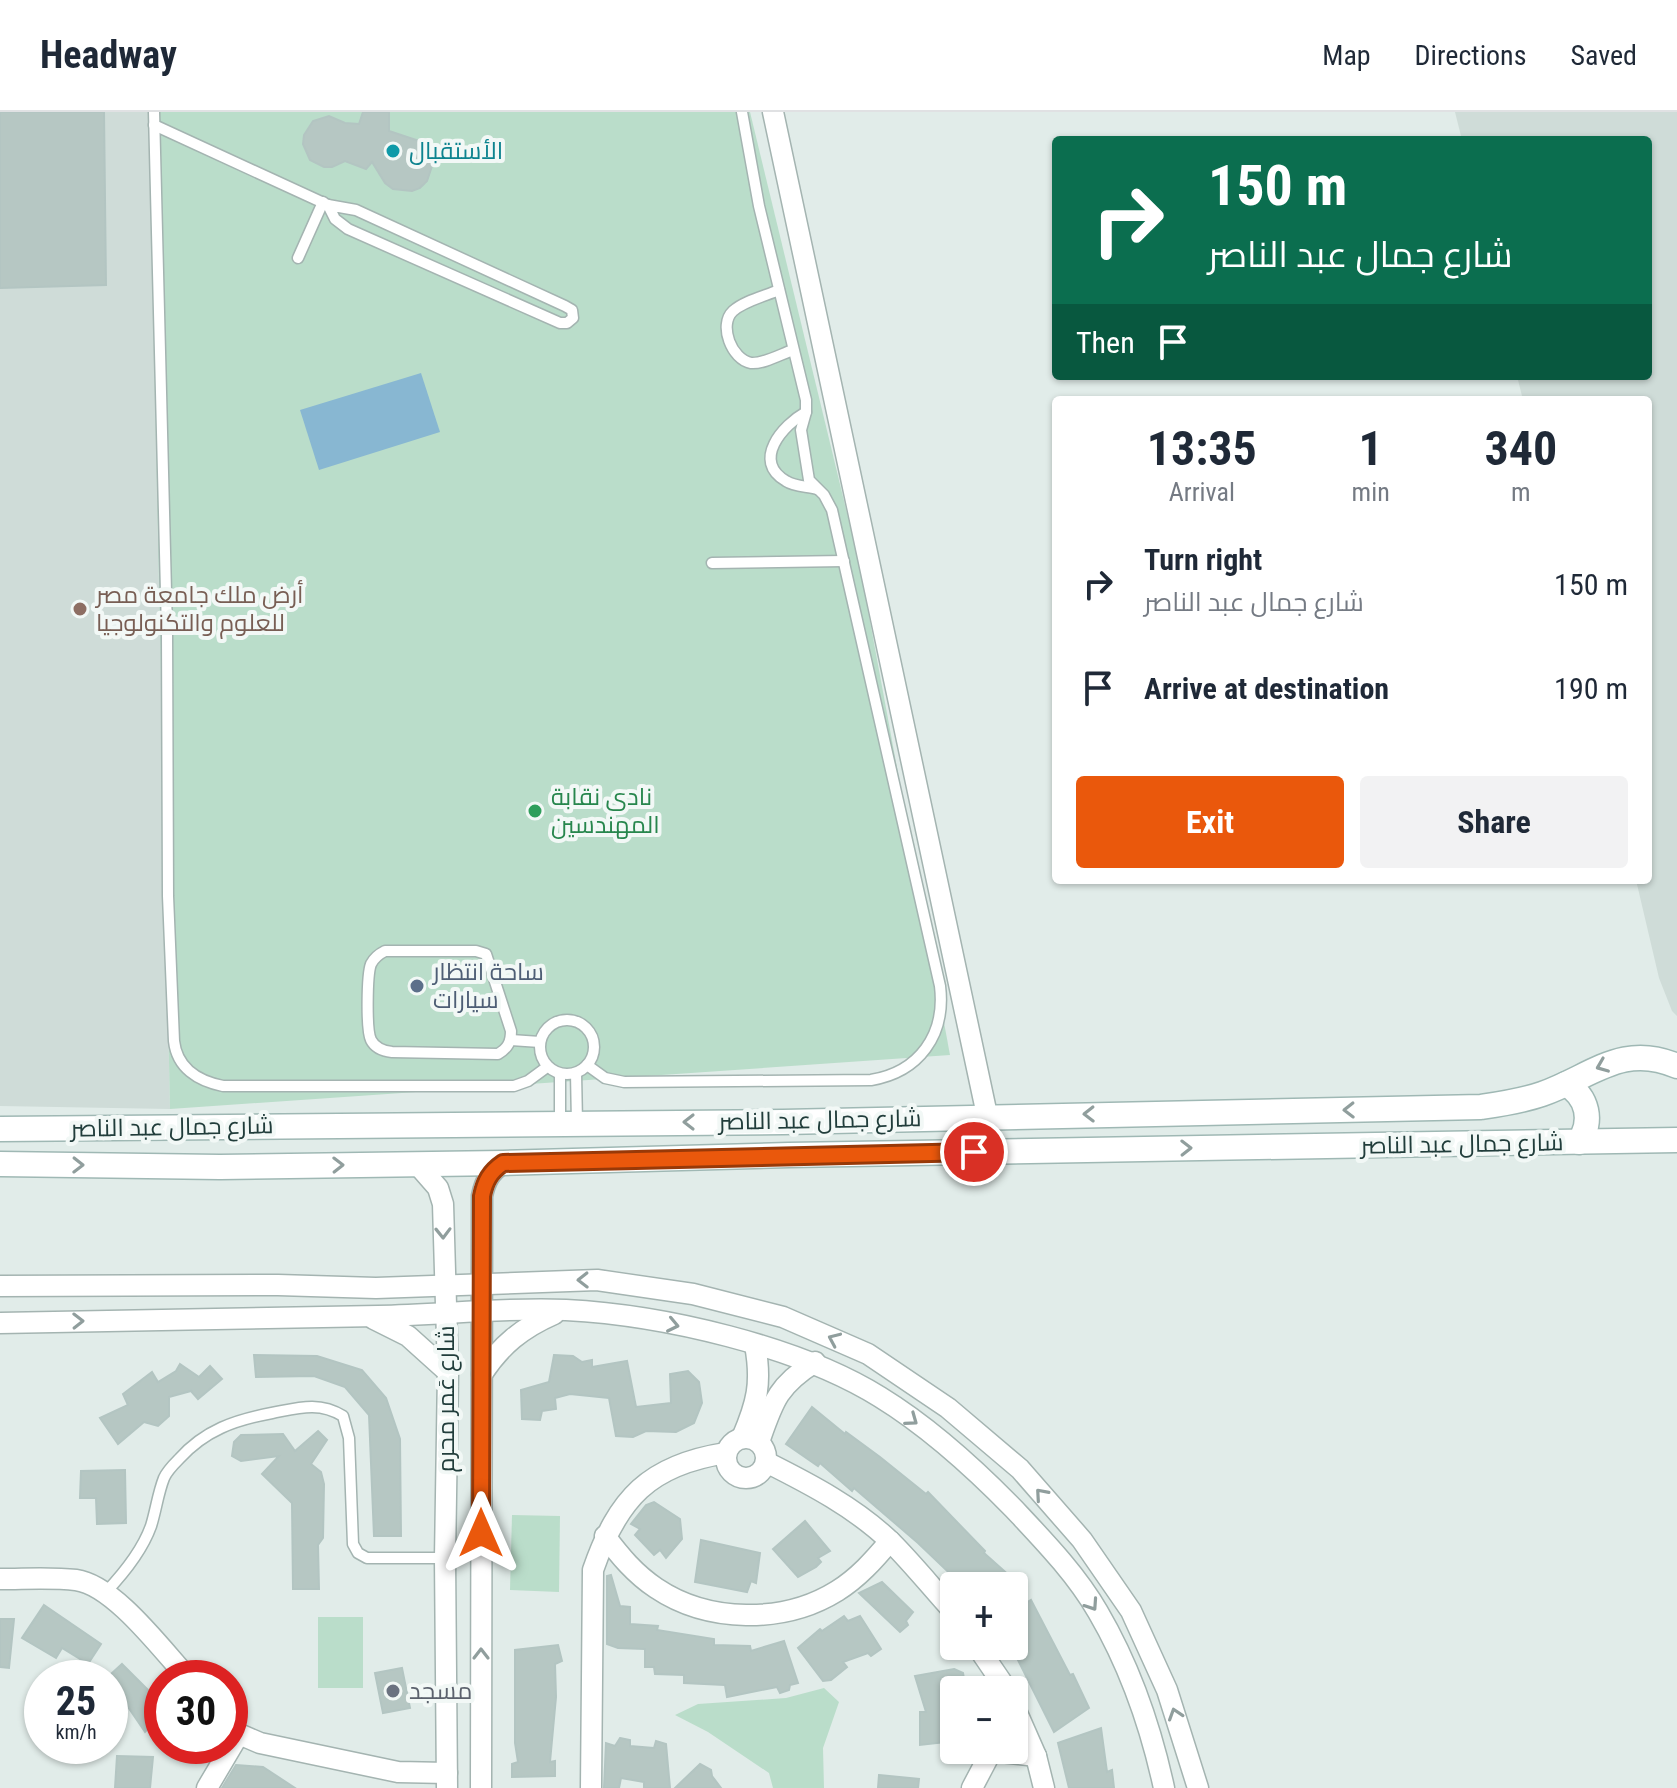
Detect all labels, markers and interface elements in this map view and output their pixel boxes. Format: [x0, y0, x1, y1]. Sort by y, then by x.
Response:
text: Headway [40, 33, 177, 77]
text: Map [1322, 39, 1371, 72]
text: Directions [1415, 39, 1526, 72]
text: Saved [1570, 39, 1637, 72]
place label: الأستقبال [409, 137, 503, 165]
marker: الأستقبال [384, 142, 402, 160]
text: 150 m [1208, 153, 1347, 219]
icon: right [1076, 168, 1180, 272]
text: شارع جمال عبد الناصر [1208, 234, 1512, 276]
icon: arrive [1151, 320, 1195, 364]
text: Then [1076, 325, 1135, 360]
text: 13:35 [1147, 420, 1257, 477]
text: 1 [1359, 420, 1383, 477]
text: 340 [1484, 420, 1557, 477]
text: Arrival [1169, 477, 1235, 507]
text: min [1352, 477, 1390, 507]
text: m [1511, 477, 1531, 507]
text: Turn right [1144, 542, 1262, 577]
icon: right [1076, 562, 1120, 606]
text: 150 m [1554, 567, 1628, 602]
place label: أرض ملك جامعة مصر للعلوم والتكنولوجيا [94, 579, 303, 639]
text: شارع جمال عبد الناصر [1144, 587, 1364, 617]
marker: أرض ملك جامعة مصر للعلوم والتكنولوجيا [71, 600, 89, 618]
icon: arrive [1076, 666, 1120, 710]
text: Arrive at destination [1144, 671, 1389, 706]
text: 190 m [1554, 671, 1628, 706]
button: Exit [1076, 776, 1344, 868]
button: Share [1360, 776, 1628, 868]
place label: نادى نقابة المهندسين [551, 783, 660, 839]
marker: نادى نقابة المهندسين [526, 802, 544, 820]
place label: ساحة انتظار سيارات [431, 958, 544, 1014]
marker: ساحة انتظار سيارات [408, 977, 426, 995]
one-way arrow [1596, 1057, 1610, 1073]
one-way arrow [1342, 1101, 1355, 1119]
street label: شارع جمال عبد الناصر [716, 1104, 922, 1138]
one-way arrow [1082, 1105, 1095, 1123]
street label: شارع جمال عبد الناصر [68, 1111, 274, 1145]
one-way arrow [682, 1113, 695, 1131]
pin [940, 1118, 1008, 1186]
street label: شارع جمال عبد الناصر [1358, 1128, 1564, 1162]
icon: arrive [952, 1130, 996, 1174]
one-way arrow [1180, 1140, 1193, 1157]
one-way arrow [72, 1156, 85, 1173]
one-way arrow [332, 1156, 345, 1174]
one-way arrow [435, 1227, 452, 1240]
one-way arrow [576, 1271, 589, 1289]
one-way arrow [72, 1313, 85, 1330]
one-way arrow [665, 1316, 679, 1333]
street label: شارع عَمر محرم [432, 1325, 462, 1473]
one-way arrow [828, 1333, 842, 1349]
one-way arrow [903, 1410, 917, 1424]
one-way arrow [1036, 1488, 1051, 1503]
position arrow [439, 1491, 523, 1575]
map controls [940, 1572, 1028, 1764]
button: + [940, 1572, 1028, 1660]
one-way arrow [1082, 1596, 1097, 1610]
one-way arrow [472, 1647, 490, 1660]
speed limit sign: 30 [144, 1660, 248, 1764]
button: − [940, 1676, 1028, 1764]
place label: مسجد [409, 1677, 472, 1705]
text: 25 [56, 1678, 96, 1725]
marker: مسجد [384, 1682, 402, 1700]
one-way arrow [1169, 1707, 1185, 1721]
text: km/h [55, 1720, 97, 1744]

